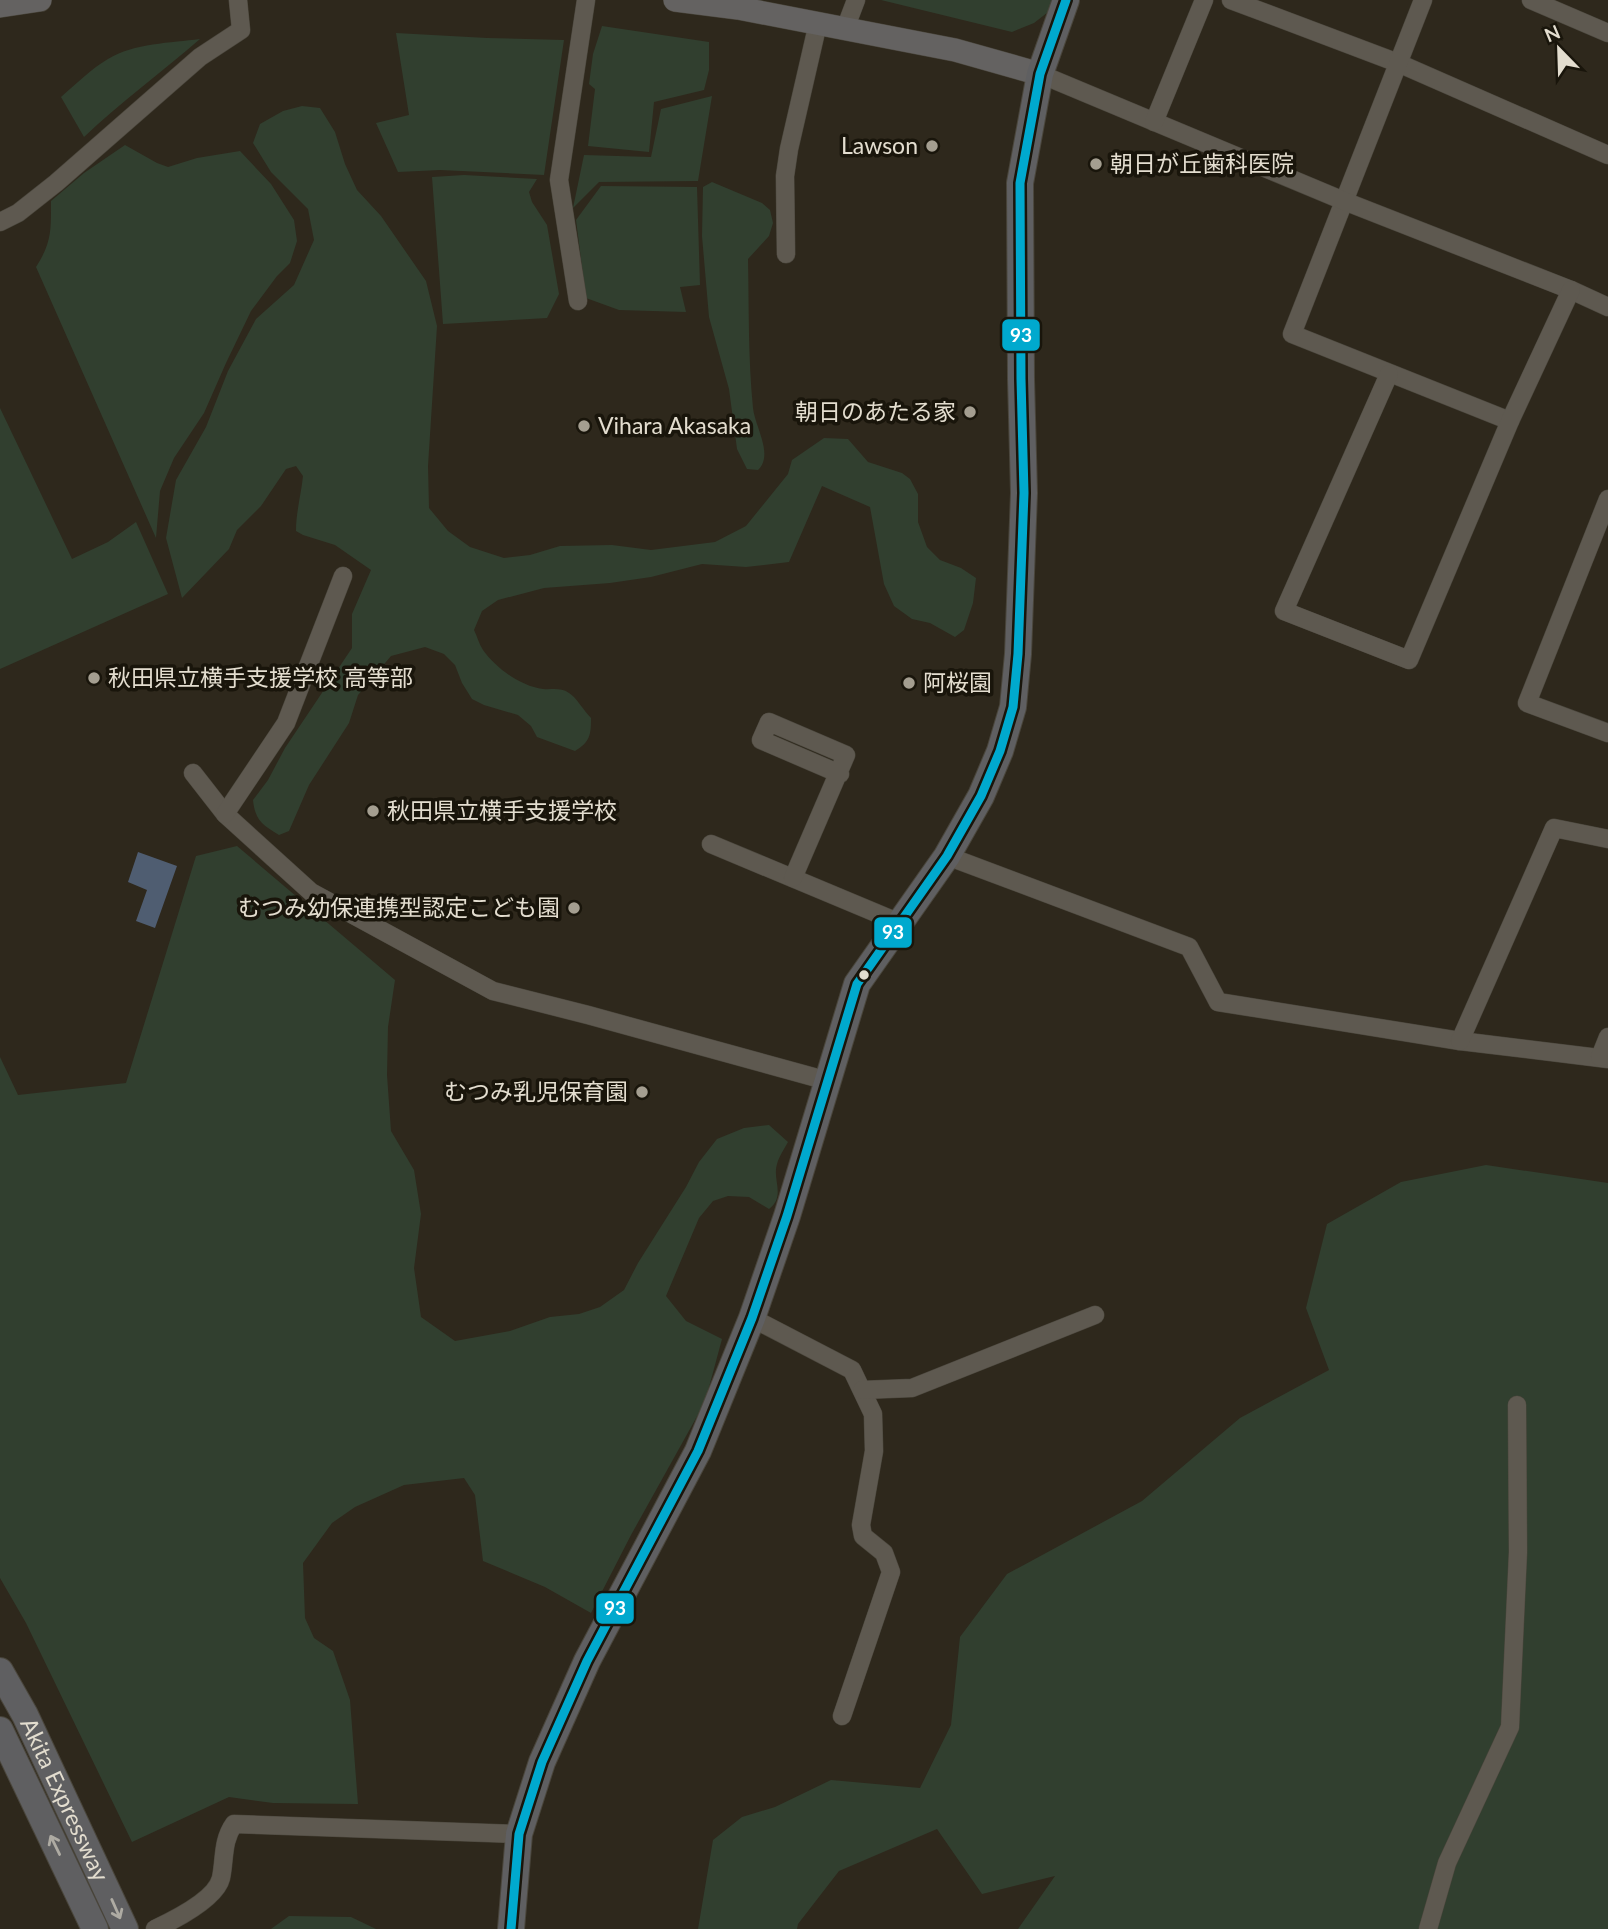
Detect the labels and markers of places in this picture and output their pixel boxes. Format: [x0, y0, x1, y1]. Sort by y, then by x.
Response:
place label: Lawson [841, 131, 918, 159]
marker: Lawson [924, 138, 940, 154]
place label: 朝日が丘歯科医院 [1110, 149, 1294, 177]
marker: 朝日が丘歯科医院 [1088, 156, 1104, 172]
place label: 朝日のあたる家 [795, 397, 956, 425]
marker: 朝日のあたる家 [962, 404, 978, 420]
place label: Vihara Akasaka [598, 411, 751, 439]
marker: Vihara Akasaka [576, 418, 592, 434]
place label: 秋田県立横手支援学校 高等部 [108, 663, 413, 691]
place label: 阿桜園 [923, 668, 992, 696]
marker: 秋田県立横手支援学校 高等部 [86, 670, 102, 686]
marker: 阿桜園 [901, 675, 917, 691]
place label: 秋田県立横手支援学校 [387, 796, 617, 824]
marker: 秋田県立横手支援学校 [365, 803, 381, 819]
place label: むつみ幼保連携型認定こども園 [238, 893, 560, 921]
marker: むつみ幼保連携型認定こども園 [566, 900, 582, 916]
unlabelled marker [857, 968, 871, 982]
place label: むつみ乳児保育園 [444, 1077, 628, 1105]
marker: むつみ乳児保育園 [634, 1084, 650, 1100]

